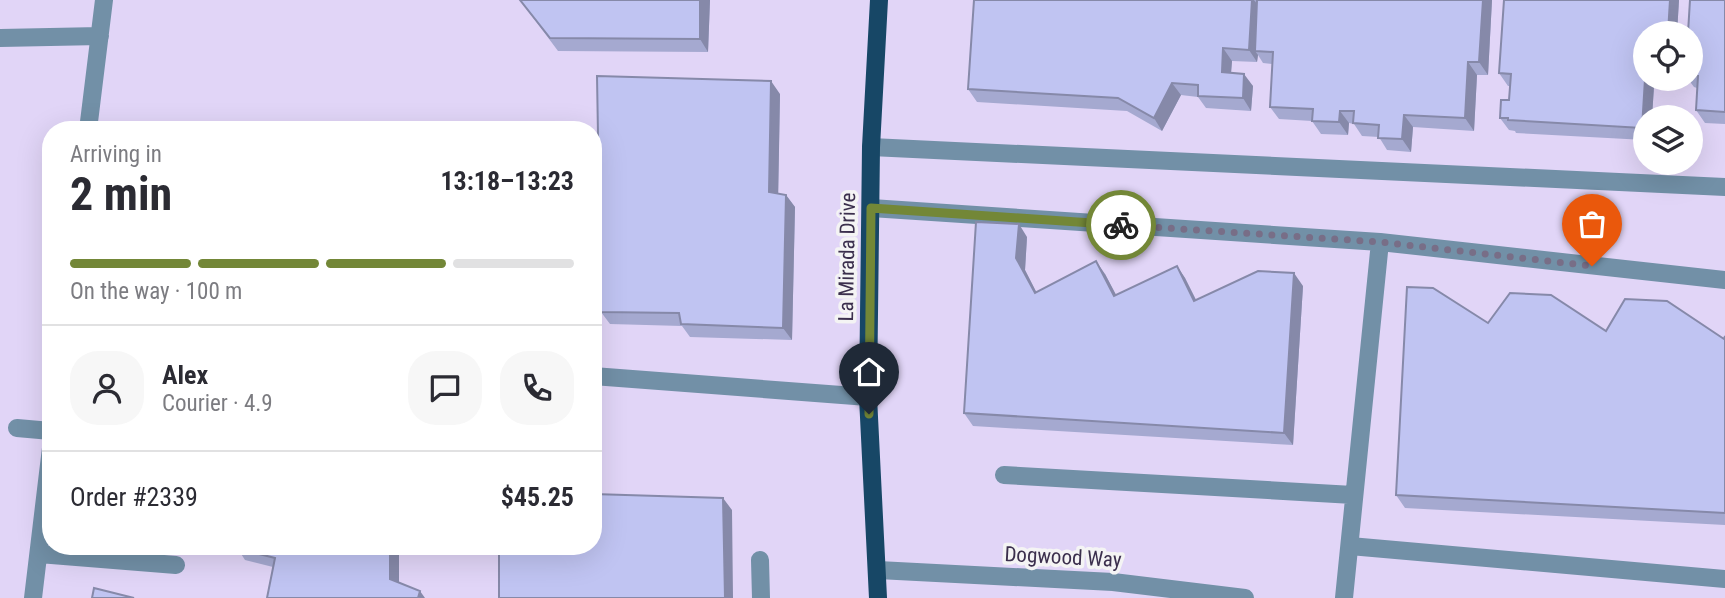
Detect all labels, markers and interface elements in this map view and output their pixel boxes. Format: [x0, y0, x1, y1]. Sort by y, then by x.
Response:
map controls [1633, 21, 1703, 175]
button: locate [1633, 21, 1703, 91]
button: layers [1633, 105, 1703, 175]
text: Arriving in [70, 141, 162, 168]
text: 13:18–13:23 [440, 166, 574, 196]
text: 2 min [70, 167, 172, 221]
courier [1086, 190, 1156, 260]
street label: La Mirada Drive [834, 192, 860, 322]
pin [1562, 194, 1622, 266]
icon: bag [1573, 205, 1611, 243]
icon: bike [1102, 206, 1140, 244]
text: On the way · 100 m [70, 278, 242, 305]
pin [839, 342, 899, 414]
button: person [70, 351, 144, 425]
button: chat [408, 351, 482, 425]
button: phone [500, 351, 574, 425]
icon: home [850, 353, 888, 391]
text: Alex [162, 360, 208, 390]
text: Courier · 4.9 [162, 390, 273, 417]
text: Order #2339 [70, 482, 198, 512]
text: $45.25 [501, 482, 574, 512]
street label: Dogwood Way [1004, 542, 1122, 572]

